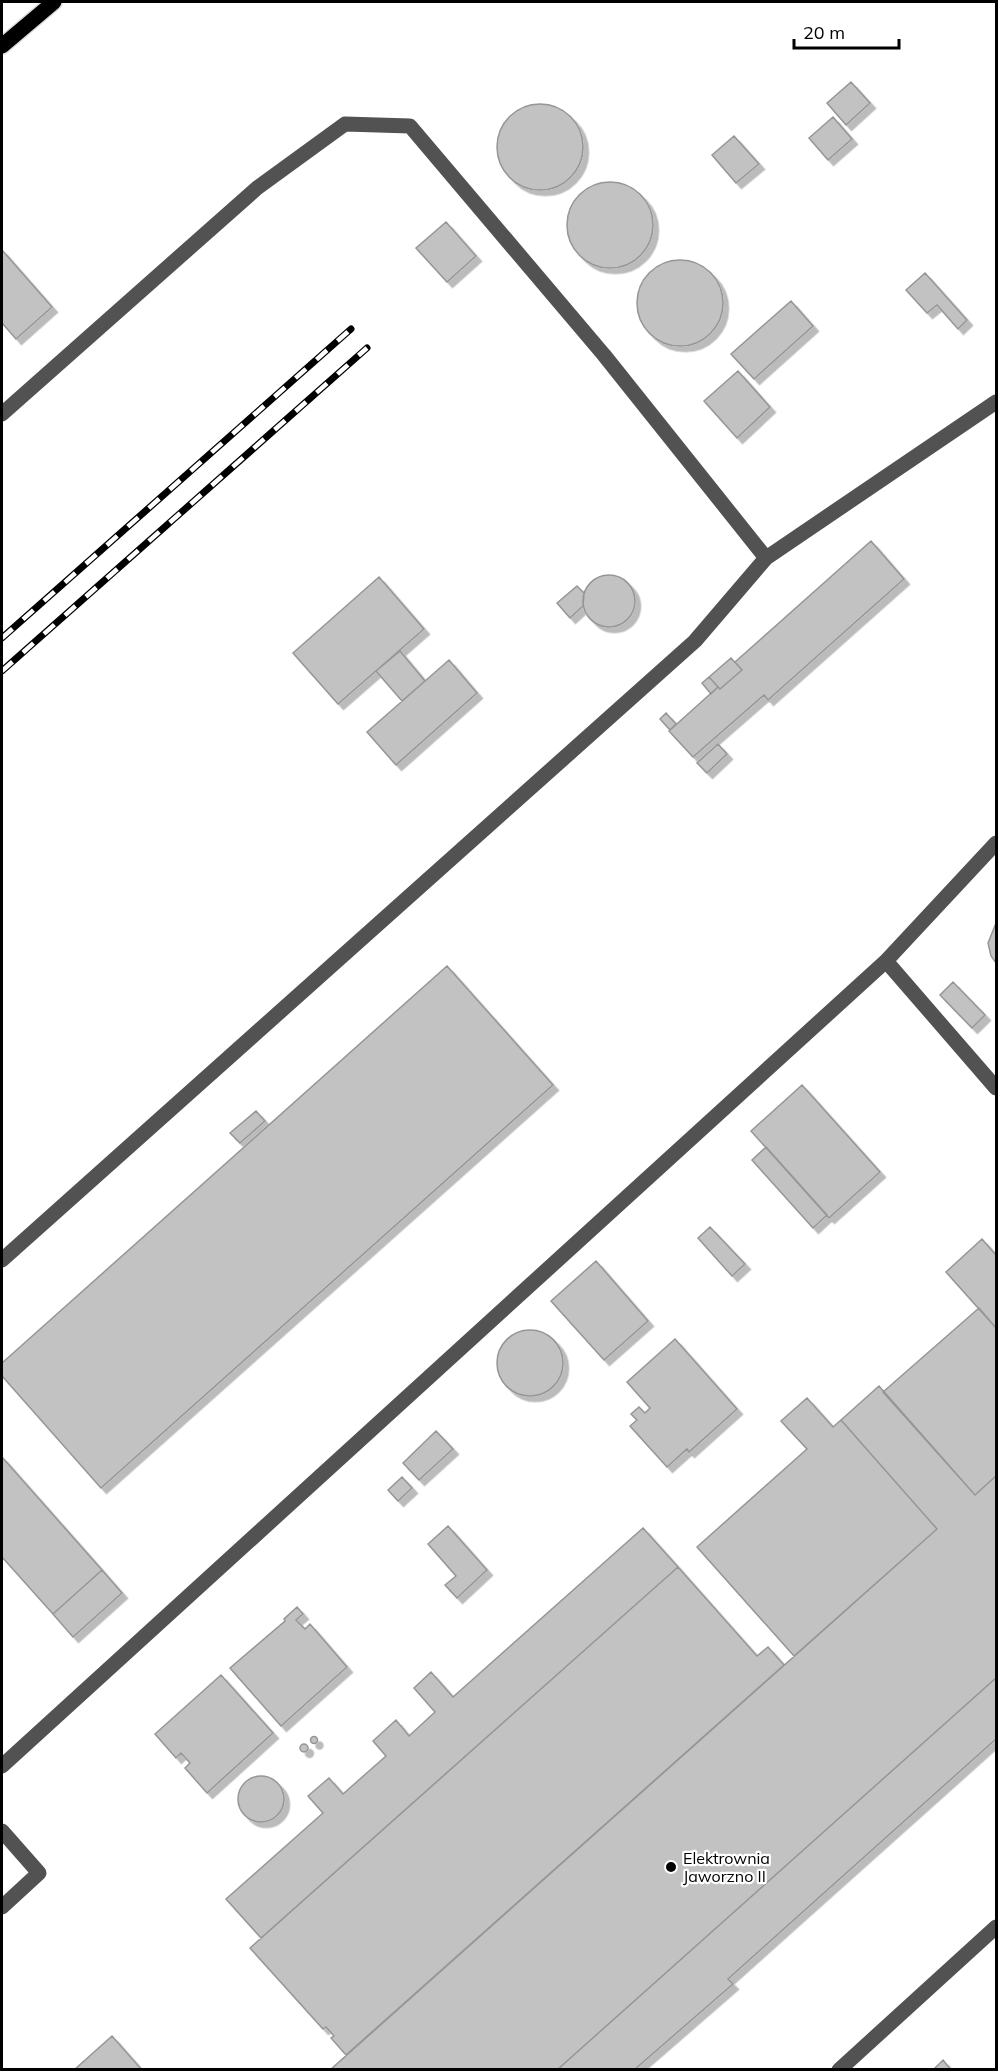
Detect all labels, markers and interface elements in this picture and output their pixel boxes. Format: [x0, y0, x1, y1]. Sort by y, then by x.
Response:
scale bar [794, 12, 899, 50]
text: 20 m [803, 21, 845, 44]
place label: Elektrownia Jaworzno II [683, 1848, 770, 1886]
marker: Elektrownia Jaworzno II [664, 1860, 678, 1874]

